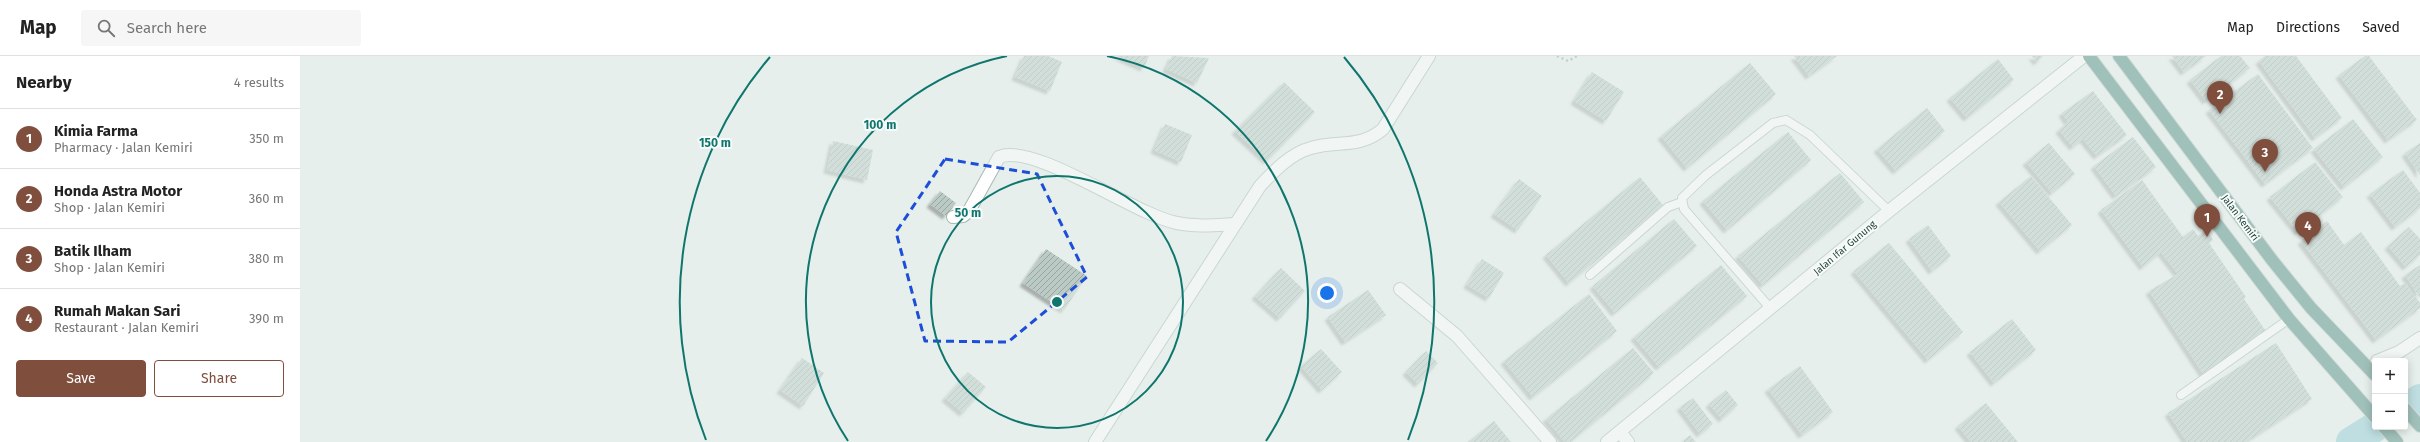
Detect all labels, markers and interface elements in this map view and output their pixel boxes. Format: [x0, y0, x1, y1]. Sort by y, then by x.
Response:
search box [81, 10, 361, 46]
text: Map [20, 16, 57, 39]
icon: search [95, 17, 117, 39]
text: Search here [127, 19, 207, 37]
text: Map [2227, 19, 2254, 36]
text: Directions [2276, 19, 2340, 36]
text: Saved [2362, 19, 2400, 36]
text: Nearby [16, 72, 71, 93]
text: 4 results [234, 75, 284, 90]
pin: 2 [2207, 81, 2233, 114]
text: 100 m [864, 118, 896, 132]
text: Kimia Farma [54, 122, 138, 140]
text: 1 [26, 131, 32, 146]
text: 350 m [249, 131, 284, 146]
text: 150 m [699, 136, 731, 150]
pin: 3 [2252, 139, 2278, 172]
text: Pharmacy · Jalan Kemiri [54, 140, 193, 155]
text: Honda Astra Motor [54, 182, 182, 200]
text: 2 [26, 191, 32, 206]
text: 360 m [249, 191, 284, 206]
street label: Jalan Kemiri [2219, 193, 2261, 244]
text: Shop · Jalan Kemiri [54, 200, 165, 215]
pin: 1 [2194, 204, 2220, 237]
text: 50 m [955, 206, 981, 220]
pin: 4 [2295, 212, 2321, 245]
street label: Jalan Ifar Gunung [1811, 218, 1879, 278]
text: Batik Ilham [54, 242, 132, 260]
text: 3 [26, 251, 32, 266]
text: 380 m [249, 251, 284, 266]
text: Shop · Jalan Kemiri [54, 260, 165, 275]
your location [1317, 283, 1337, 303]
centre of rings [1050, 295, 1064, 309]
text: Rumah Makan Sari [54, 302, 180, 320]
text: 4 [25, 311, 33, 326]
text: 390 m [249, 311, 284, 326]
text: Restaurant · Jalan Kemiri [54, 320, 199, 335]
map controls [2372, 358, 2408, 430]
button: + [2372, 358, 2408, 394]
button: Save [16, 360, 146, 397]
button: Share [154, 360, 284, 397]
button: − [2372, 394, 2408, 430]

